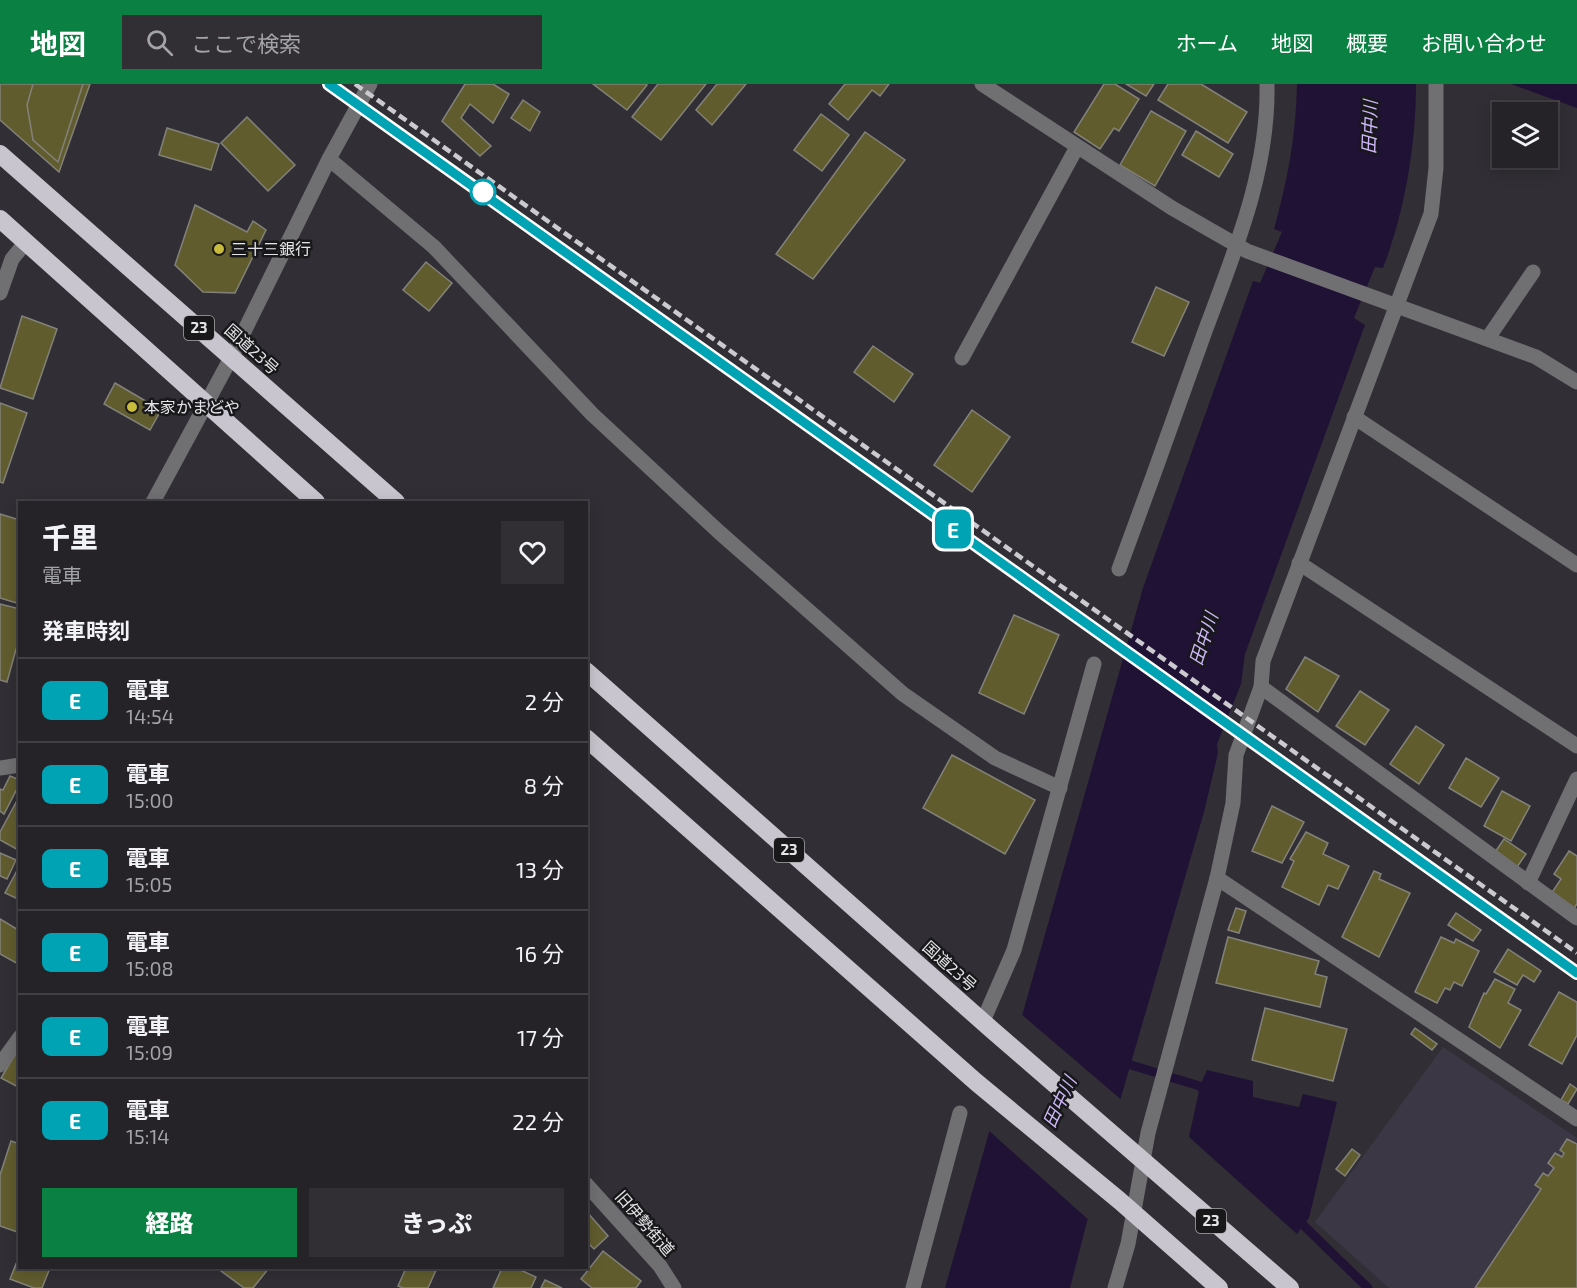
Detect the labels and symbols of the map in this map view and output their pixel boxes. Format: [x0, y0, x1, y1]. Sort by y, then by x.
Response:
water label: 田中川 [1357, 98, 1381, 154]
unlabelled marker [470, 179, 496, 205]
place label: 三十三銀行 [231, 239, 311, 258]
marker: 三十三銀行 [212, 242, 226, 256]
road number: 23 [184, 316, 214, 340]
street label: 国道23号 [221, 320, 283, 378]
place label: 本家かまどや [144, 397, 240, 416]
marker: 本家かまどや [125, 400, 139, 414]
line badge: E [934, 510, 972, 548]
water label: 田中川 [1184, 608, 1222, 668]
road number: 23 [774, 838, 804, 862]
street label: 国道23号 [919, 937, 981, 995]
water label: 田中川 [1038, 1071, 1081, 1131]
street label: 旧伊勢街道 [612, 1186, 679, 1259]
road number: 23 [1196, 1209, 1226, 1233]

